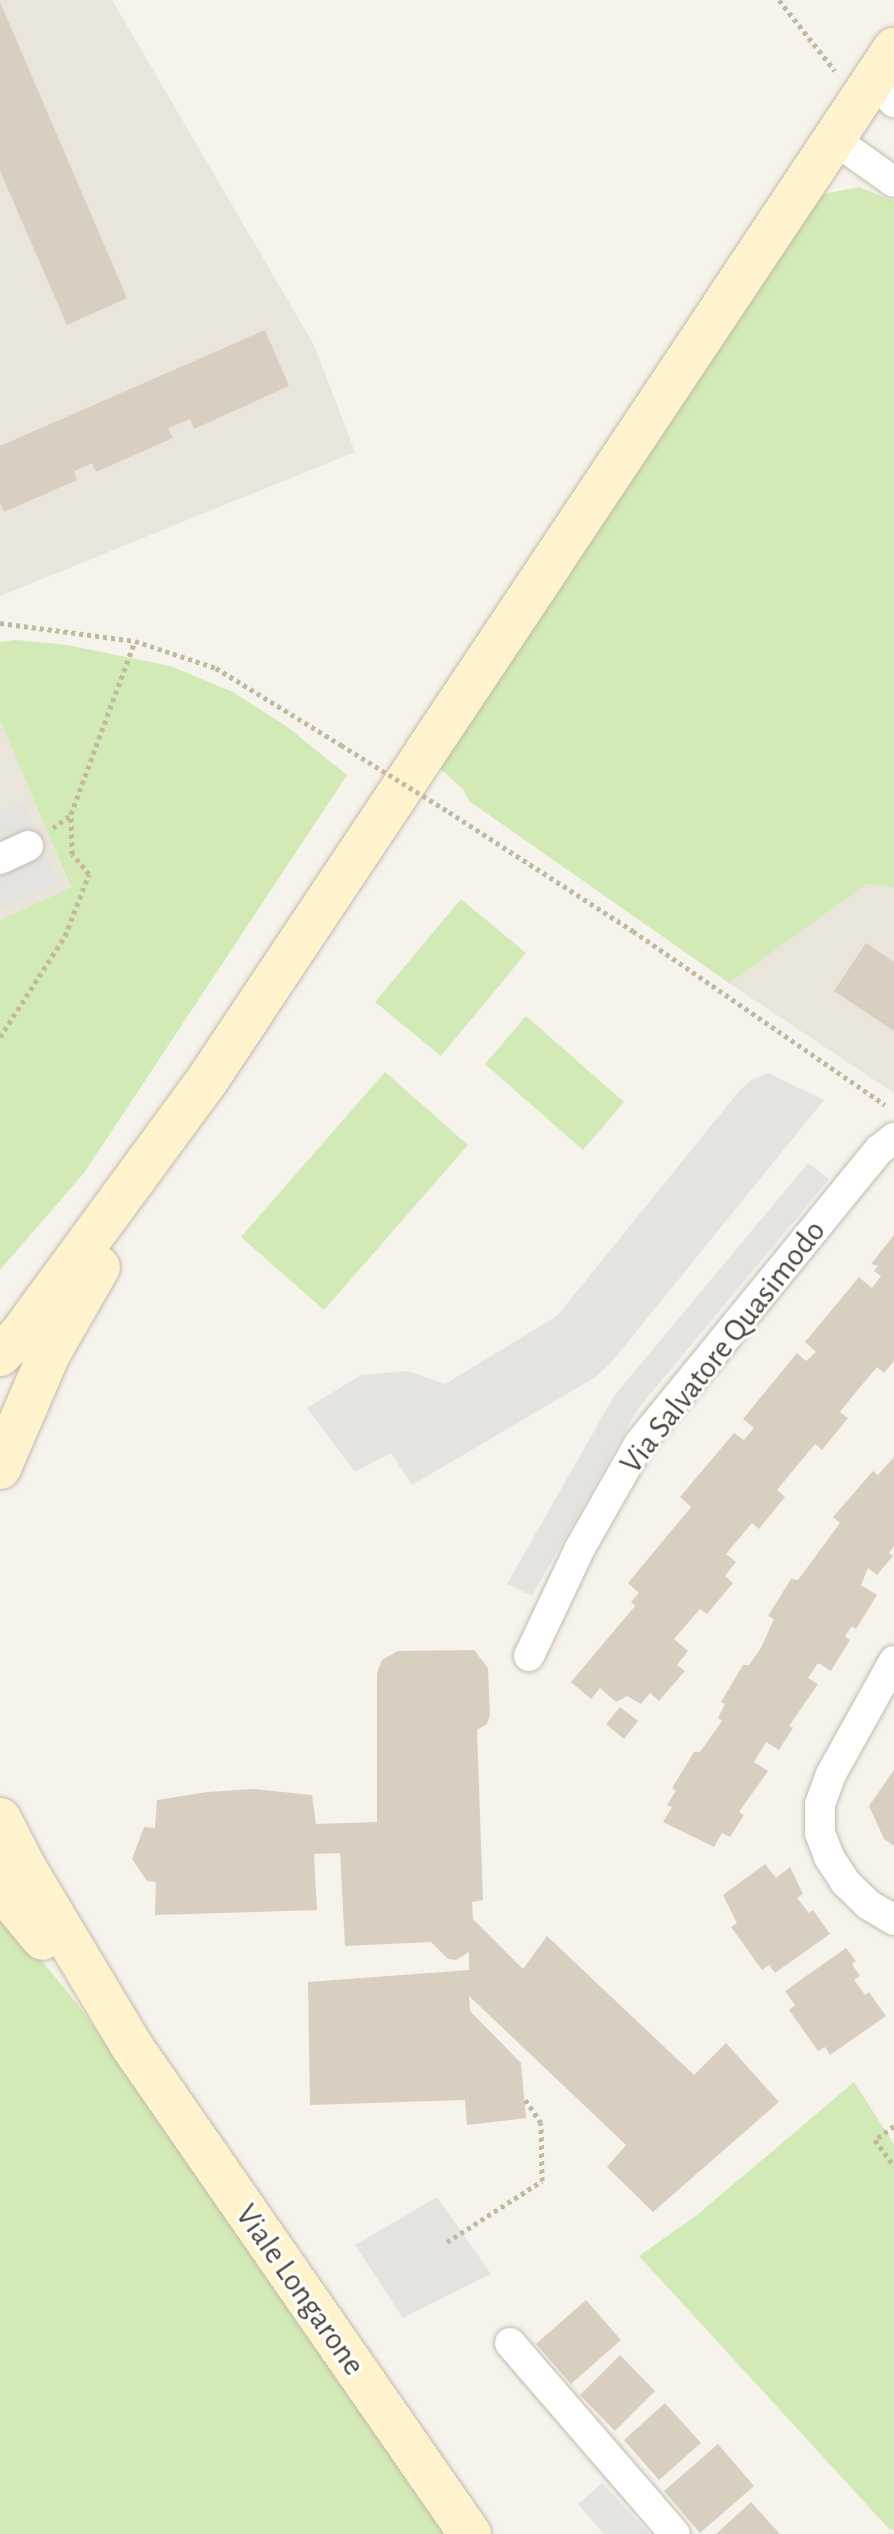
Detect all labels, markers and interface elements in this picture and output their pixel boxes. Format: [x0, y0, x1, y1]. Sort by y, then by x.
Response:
street label: Via Salvatore Quasimodo [612, 1213, 834, 1481]
street label: Viale Longarone [227, 2197, 373, 2383]

